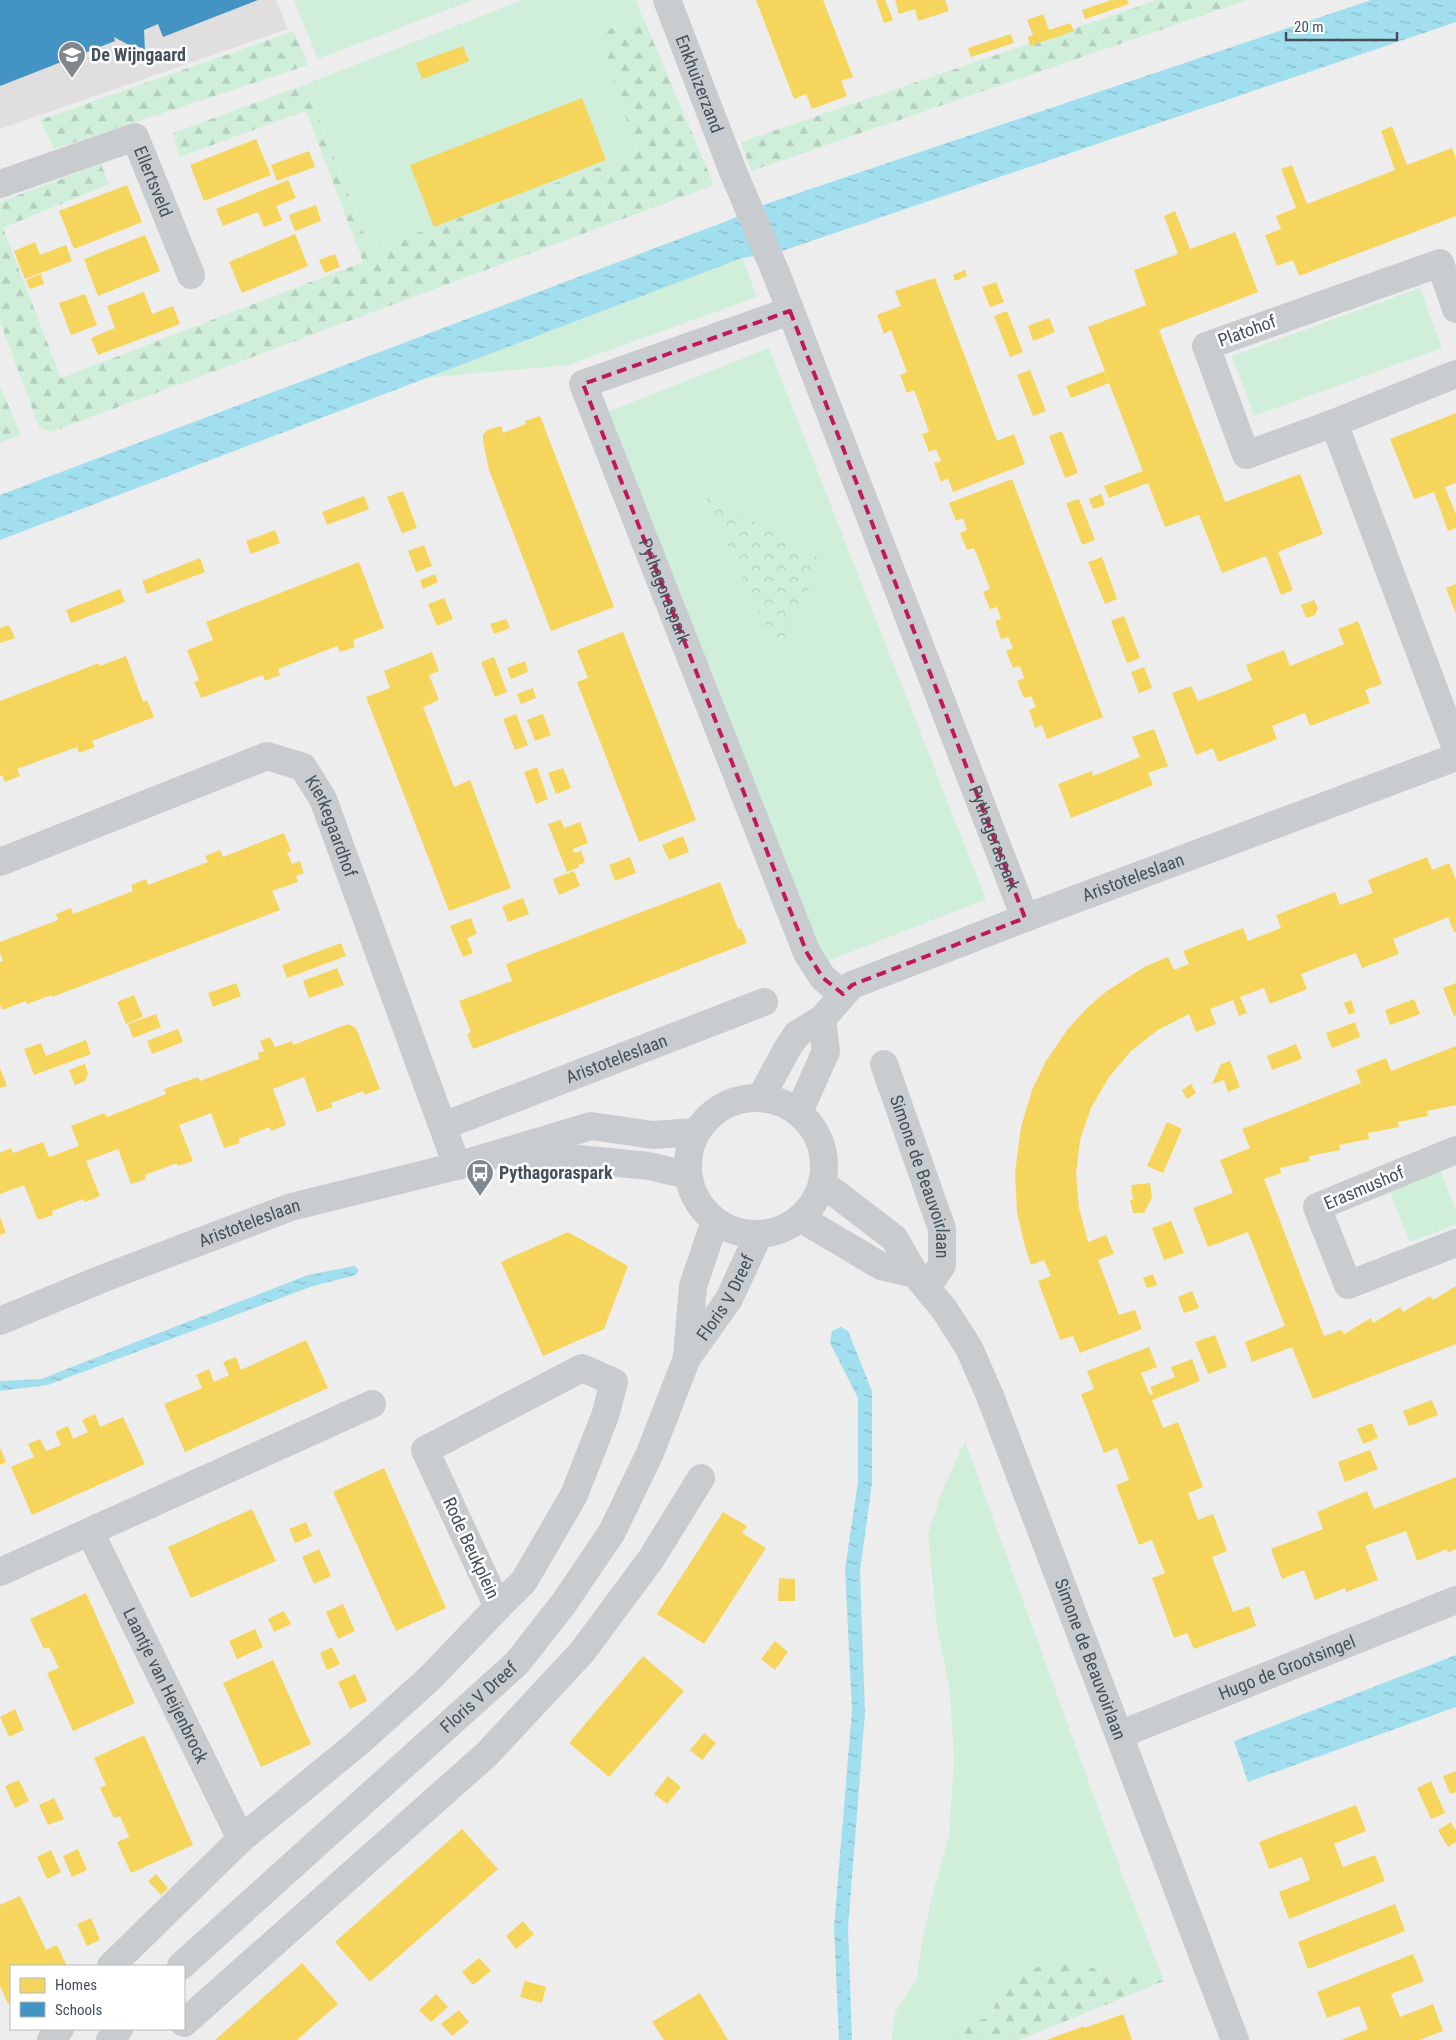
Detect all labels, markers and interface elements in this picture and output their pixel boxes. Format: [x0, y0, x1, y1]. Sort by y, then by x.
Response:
scale bar [1286, 10, 1397, 42]
text: 20 m [1294, 18, 1324, 36]
street label: Enkhuizerzand [671, 32, 728, 136]
school or university icon: De Wijngaard [57, 40, 87, 79]
place label: De Wijngaard [91, 44, 186, 65]
street label: Ellertsveld [130, 143, 177, 220]
street label: Platohof [1215, 310, 1279, 351]
street label: Pythagoraspark [635, 535, 695, 646]
street label: Kierkegaardhof [301, 771, 362, 880]
street label: Pythagoraspark [965, 782, 1025, 894]
street label: Aristoteleslaan [1079, 849, 1187, 906]
street label: Aristoteleslaan [563, 1029, 670, 1088]
street label: Simone de Beauvoirlaan [886, 1092, 953, 1259]
bus stop icon: Pythagoraspark [465, 1158, 495, 1197]
street label: Erasmushof [1321, 1161, 1407, 1214]
place label: Pythagoraspark [499, 1162, 613, 1183]
street label: Aristoteleslaan [195, 1194, 302, 1251]
street label: Floris V Dreef [692, 1251, 758, 1344]
street label: Rode Beukplein [439, 1494, 504, 1602]
street label: Simone de Beauvoirlaan [1050, 1575, 1131, 1743]
street label: Laantje van Heijenbrock [119, 1604, 213, 1766]
street label: Hugo de Grootsingel [1215, 1630, 1358, 1704]
street label: Floris V Dreef [436, 1657, 521, 1737]
legend [10, 1965, 185, 2030]
text: Homes [55, 1976, 97, 1994]
text: Schools [55, 2001, 102, 2019]

